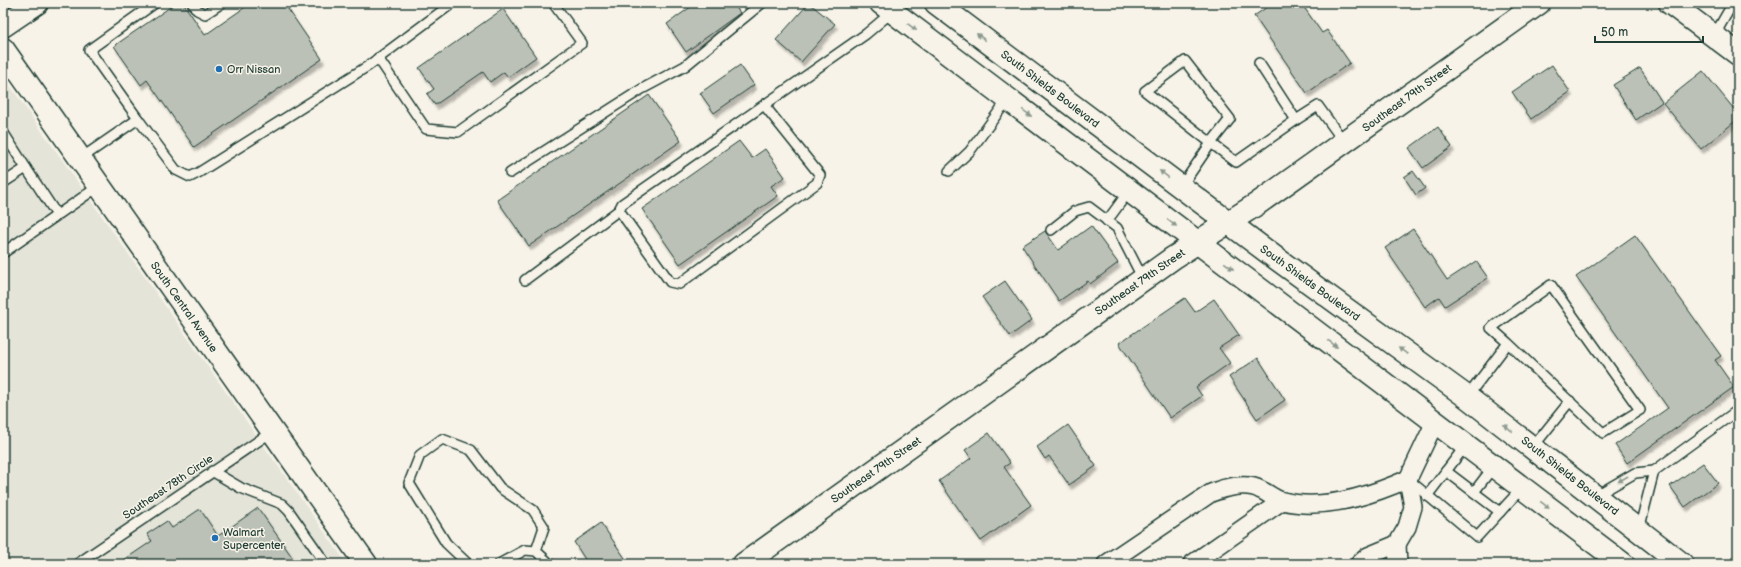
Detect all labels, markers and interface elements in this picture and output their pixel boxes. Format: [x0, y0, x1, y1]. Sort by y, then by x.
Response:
scale bar [1595, 18, 1703, 44]
one-way arrow [906, 22, 917, 31]
text: 50 m [1601, 25, 1628, 40]
one-way arrow [976, 33, 987, 41]
street label: South Shields Boulevard [998, 48, 1102, 130]
street label: Southeast 79th Street [1360, 61, 1455, 135]
place label: Orr Nissan [227, 63, 280, 76]
marker: Orr Nissan [214, 64, 224, 74]
one-way arrow [1021, 109, 1032, 118]
one-way arrow [1158, 170, 1169, 178]
one-way arrow [1167, 219, 1178, 227]
street label: South Shields Boulevard [1258, 242, 1362, 324]
street label: Southeast 79th Street [1093, 246, 1188, 318]
street label: South Central Avenue [148, 259, 220, 355]
one-way arrow [1224, 261, 1235, 270]
one-way arrow [1327, 340, 1338, 349]
one-way arrow [1398, 347, 1409, 355]
one-way arrow [1502, 424, 1513, 432]
street label: Southeast 79th Street [829, 434, 924, 506]
street label: South Shields Boulevard [1519, 434, 1621, 518]
street label: Southeast 78th Circle [121, 452, 216, 522]
one-way arrow [1617, 476, 1629, 483]
one-way arrow [1539, 501, 1550, 509]
place label: Walmart Supercenter [223, 526, 286, 552]
marker: Walmart Supercenter [210, 533, 220, 543]

